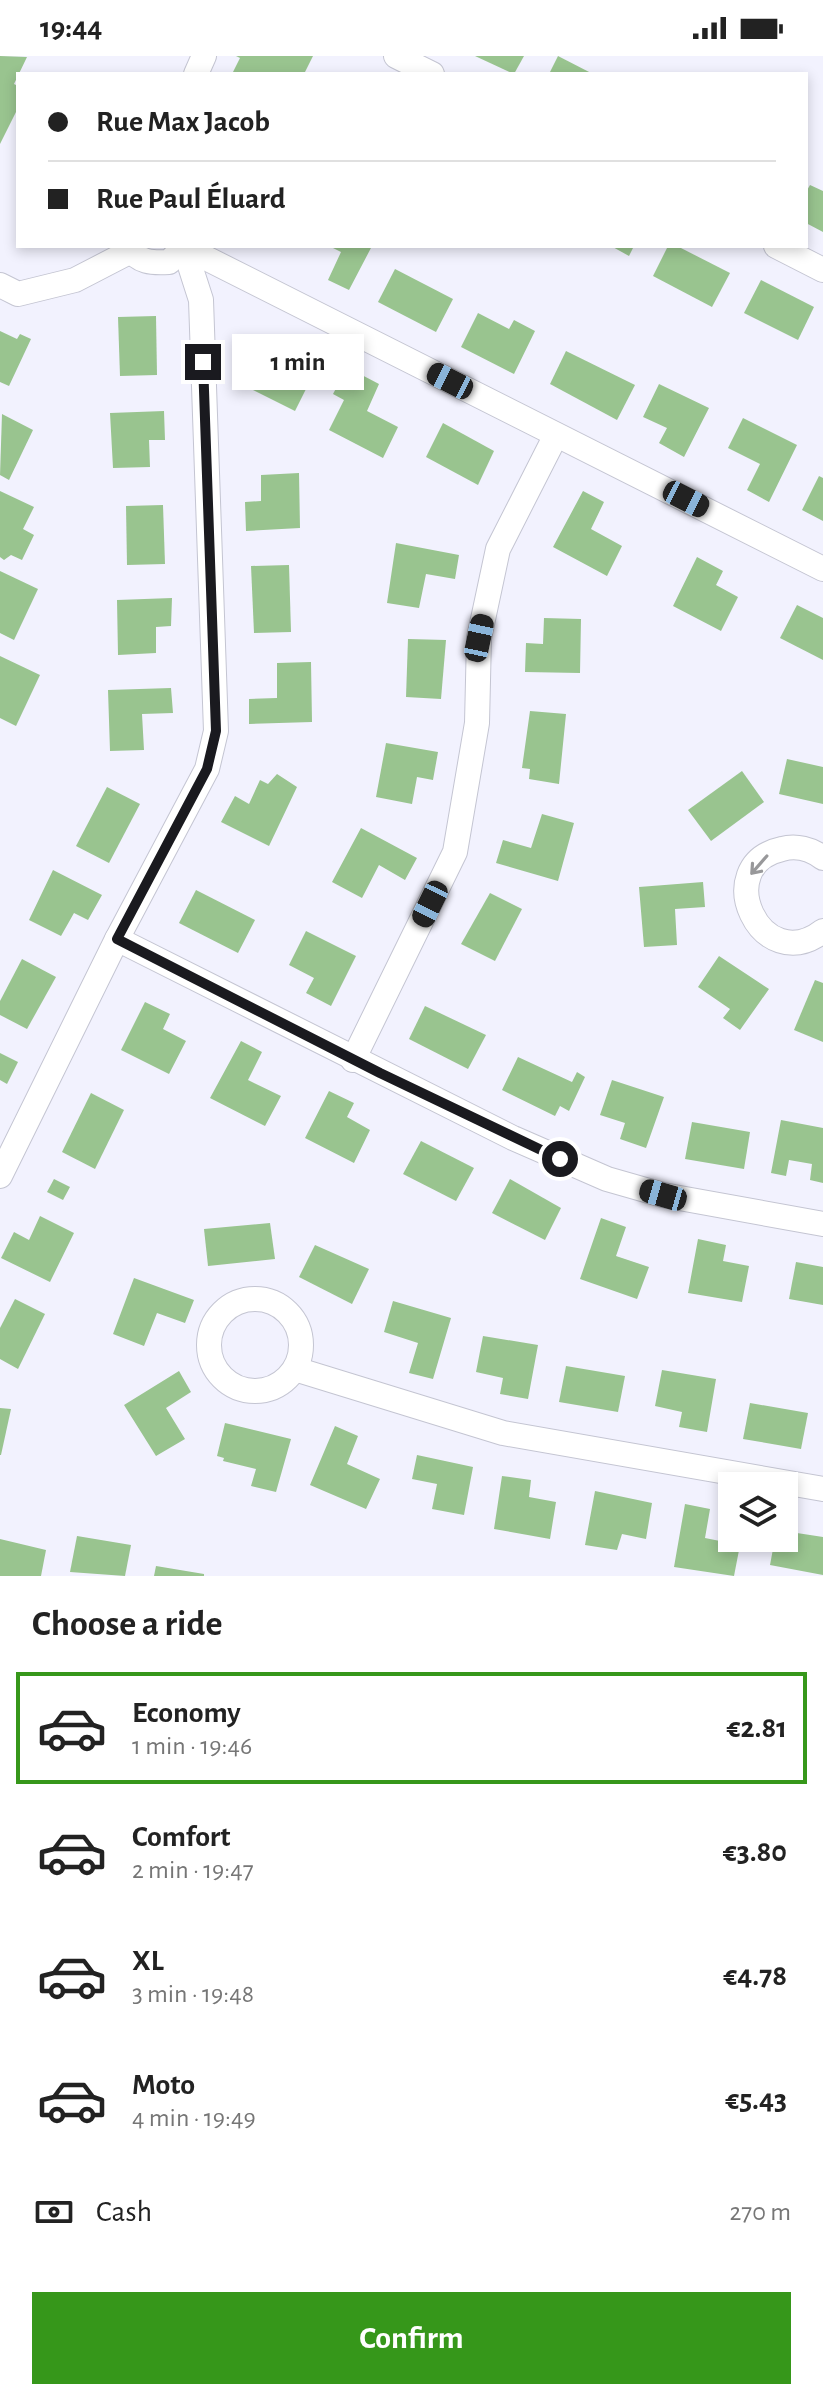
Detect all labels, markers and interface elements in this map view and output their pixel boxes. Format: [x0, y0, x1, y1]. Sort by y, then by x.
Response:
text: 19:44 [40, 13, 102, 43]
text: Rue Max Jacob [96, 107, 270, 137]
text: Rue Paul Éluard [96, 184, 286, 214]
callout: 1 min [231, 334, 363, 390]
route end [185, 344, 221, 380]
text: 1 min [271, 349, 325, 375]
car [423, 359, 477, 403]
car [659, 477, 713, 521]
car [462, 612, 496, 664]
one-way arrow [750, 854, 768, 874]
car [409, 877, 451, 931]
route start [542, 1141, 578, 1177]
car [637, 1177, 689, 1213]
map controls [718, 1472, 798, 1552]
button: layers [718, 1472, 798, 1552]
text: Choose a ride [32, 1606, 222, 1642]
icon: car [36, 1692, 108, 1764]
text: Economy [132, 1698, 241, 1728]
text: €2.81 [726, 1713, 787, 1743]
text: 1 min · 19:46 [132, 1733, 252, 1759]
icon: car [36, 1816, 108, 1888]
text: Comfort [132, 1822, 231, 1852]
text: €3.80 [723, 1837, 787, 1867]
text: 2 min · 19:47 [132, 1857, 254, 1883]
icon: car [36, 1940, 108, 2012]
text: XL [132, 1946, 164, 1976]
text: €4.78 [723, 1961, 787, 1991]
text: 3 min · 19:48 [132, 1981, 254, 2007]
icon: car [36, 2064, 108, 2136]
text: Moto [132, 2070, 195, 2100]
text: €5.43 [725, 2085, 787, 2115]
text: 4 min · 19:49 [132, 2105, 256, 2131]
icon: cash [32, 2190, 76, 2234]
text: Cash [96, 2197, 152, 2227]
text: 270 m [730, 2199, 791, 2225]
button: Confirm [32, 2292, 791, 2384]

